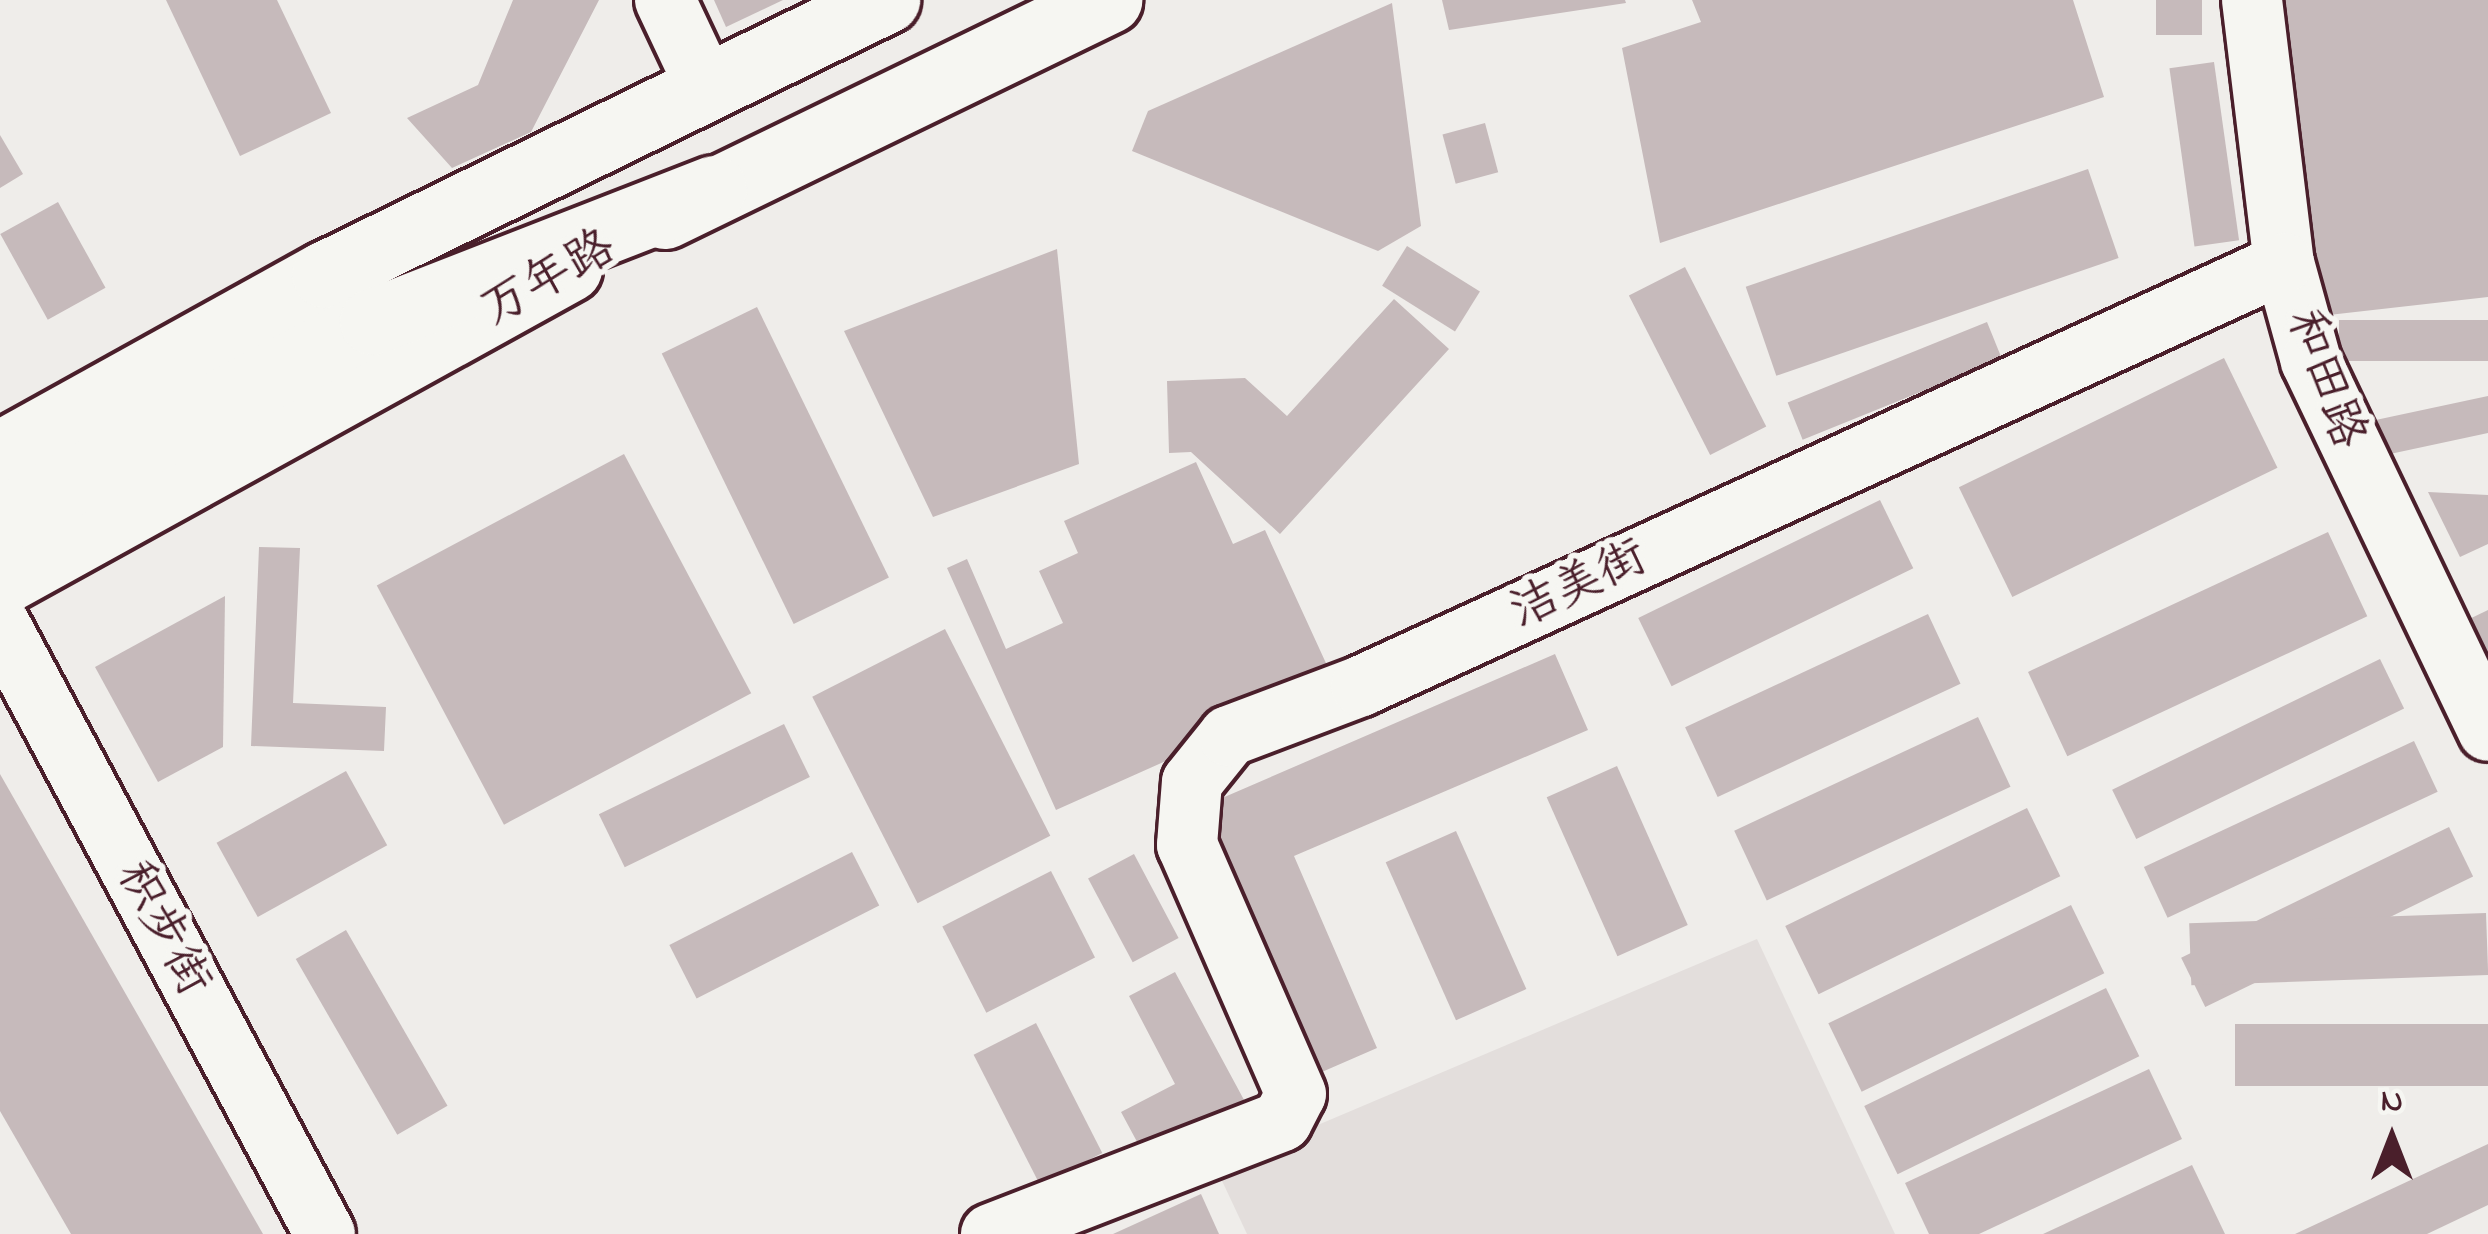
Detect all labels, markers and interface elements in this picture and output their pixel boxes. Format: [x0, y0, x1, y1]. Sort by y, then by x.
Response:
street label: 万年路 [472, 220, 626, 340]
street label: 和田路 [2272, 301, 2376, 457]
street label: 洁美街 [1502, 529, 1656, 643]
street label: 积步街 [103, 852, 221, 1006]
north arrow [2332, 1078, 2452, 1198]
text: N [2381, 1078, 2403, 1126]

